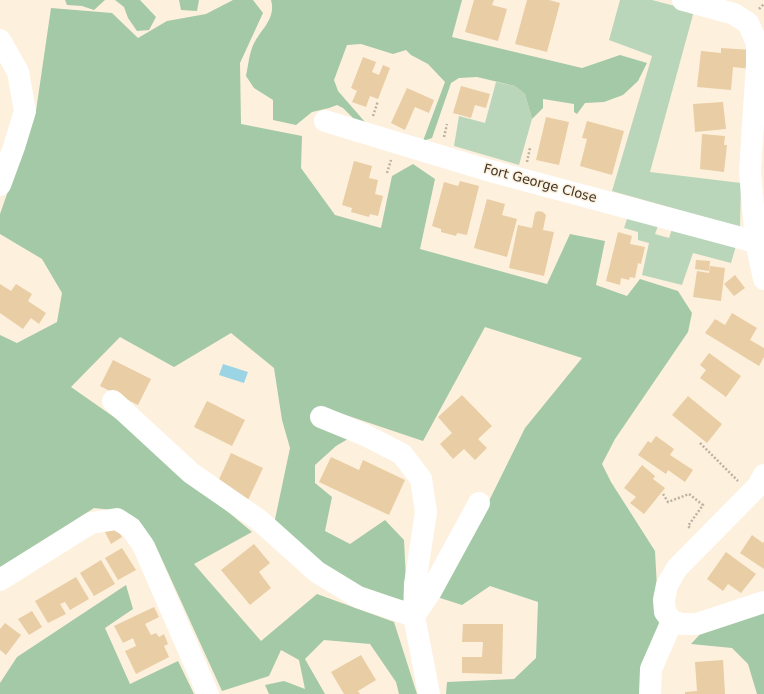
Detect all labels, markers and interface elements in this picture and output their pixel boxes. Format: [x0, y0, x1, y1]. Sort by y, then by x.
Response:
street label: Fort George Close [482, 161, 598, 207]

